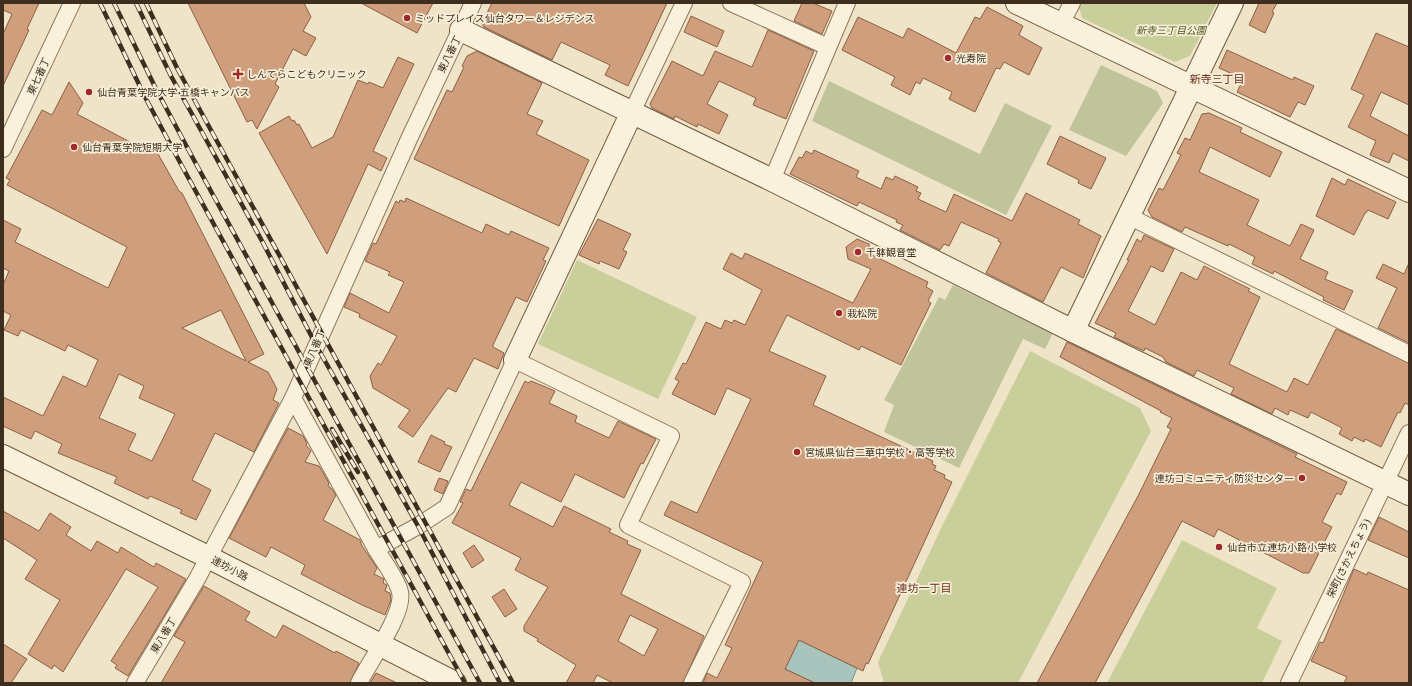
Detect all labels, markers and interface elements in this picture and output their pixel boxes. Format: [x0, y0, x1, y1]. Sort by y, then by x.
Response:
place label: ミッドプレイス仙台タワー＆レジデンス [415, 12, 595, 25]
marker: ミッドプレイス仙台タワー＆レジデンス [402, 13, 412, 23]
park label: 新寺三丁目公園 [1136, 24, 1208, 37]
street label: 東八番丁 [435, 33, 464, 75]
place label: 光寿院 [956, 52, 986, 65]
marker: 光寿院 [943, 53, 953, 63]
street label: 東七番丁 [24, 55, 53, 97]
marker: しんてらこどもクリニック [232, 68, 244, 80]
place label: しんてらこどもクリニック [247, 68, 367, 81]
district label: 新寺三丁目 [1190, 72, 1245, 86]
place label: 仙台青葉学院大学 五橋キャンパス [97, 86, 250, 99]
marker: 仙台青葉学院大学 五橋キャンパス [84, 87, 94, 97]
place label: 仙台青葉学院短期大学 [82, 141, 182, 154]
marker: 仙台青葉学院短期大学 [69, 142, 79, 152]
place label: 千躰観音堂 [866, 246, 916, 259]
marker: 千躰観音堂 [853, 247, 863, 257]
place label: 栽松院 [847, 307, 877, 320]
marker: 栽松院 [834, 308, 844, 318]
street label: 東八番丁 [301, 327, 328, 369]
place label: 宮城県仙台二華中学校・高等学校 [805, 446, 955, 459]
marker: 宮城県仙台二華中学校・高等学校 [792, 447, 802, 457]
place label: 連坊コミュニティ防災センター [1155, 472, 1294, 485]
marker: 連坊コミュニティ防災センター [1297, 473, 1307, 483]
street label: 栄町(さかえちょう) [1324, 517, 1373, 600]
place label: 仙台市立連坊小路小学校 [1227, 541, 1337, 554]
marker: 仙台市立連坊小路小学校 [1214, 542, 1224, 552]
street label: 連坊小路 [209, 553, 250, 584]
district label: 連坊一丁目 [897, 581, 952, 595]
street label: 東八番丁 [148, 615, 179, 656]

